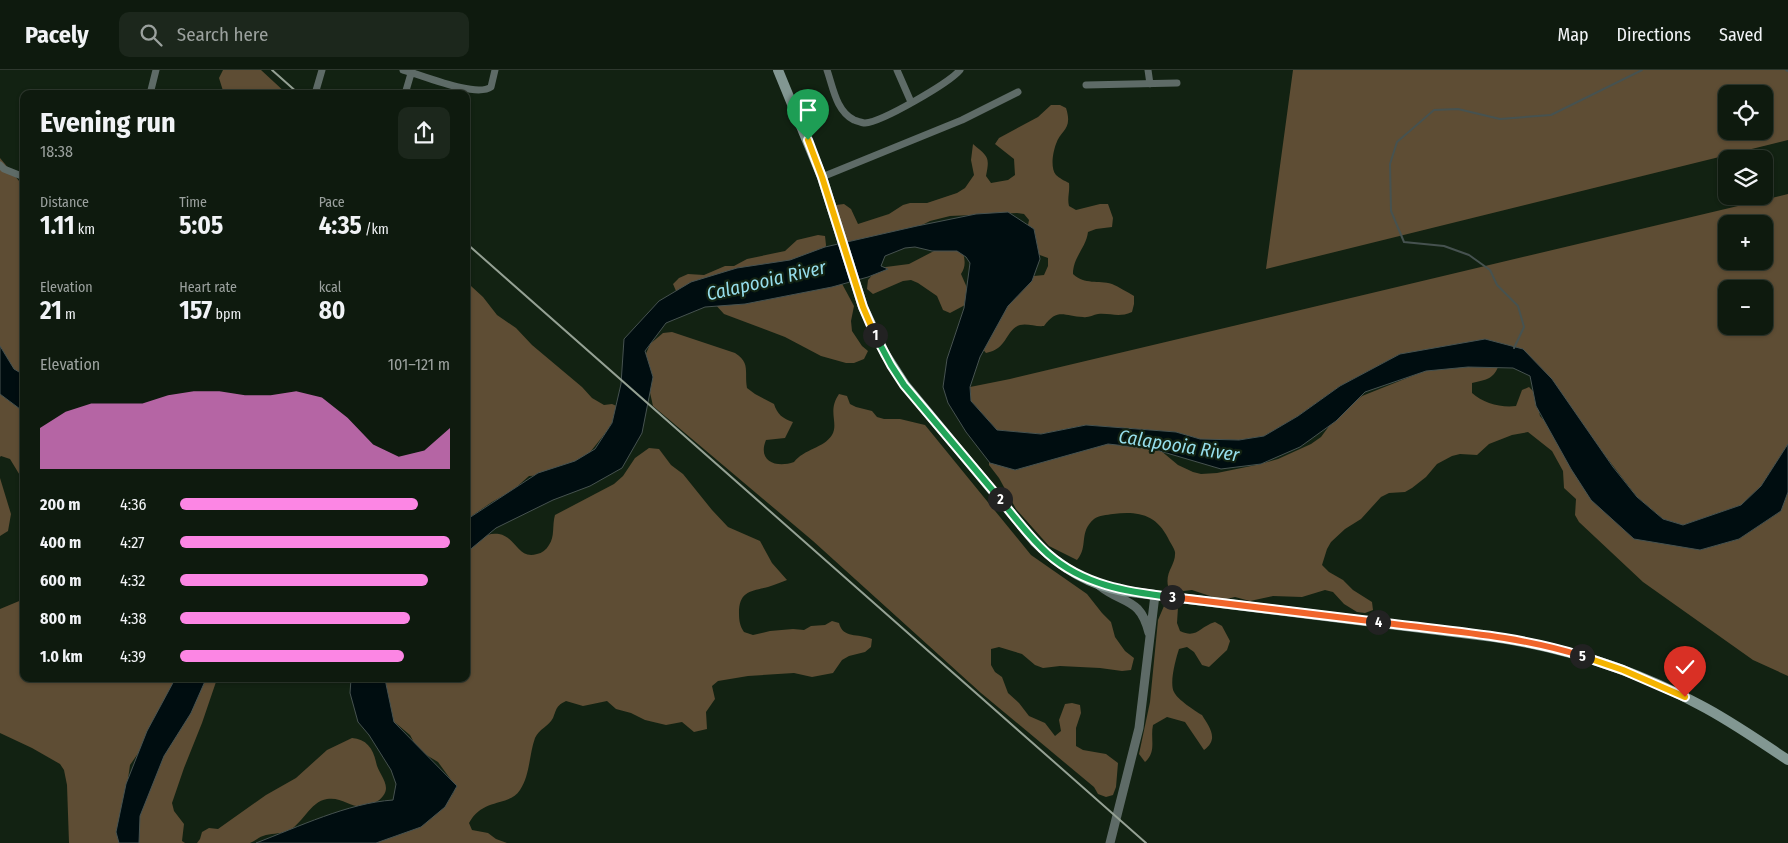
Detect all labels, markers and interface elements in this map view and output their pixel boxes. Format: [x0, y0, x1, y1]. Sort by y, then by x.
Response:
search box [119, 12, 469, 57]
text: Pacely [25, 21, 89, 49]
icon: search [137, 21, 165, 49]
text: Search here [177, 23, 268, 46]
text: Map [1557, 24, 1589, 46]
text: Directions [1617, 24, 1691, 46]
text: Saved [1719, 24, 1763, 46]
map controls [1718, 85, 1773, 335]
button: locate [1718, 85, 1773, 140]
pin [787, 89, 829, 140]
icon: arrive [794, 96, 822, 124]
text: Evening run [40, 106, 176, 139]
button: share [398, 107, 450, 159]
text: 18:38 [40, 142, 73, 161]
button: layers [1718, 150, 1773, 205]
text: Distance [40, 194, 89, 211]
text: Time [179, 194, 207, 211]
text: Pace [319, 194, 345, 211]
text: 1.11 [40, 211, 75, 241]
text: 5:05 [179, 211, 223, 241]
text: 4:35 [319, 211, 362, 241]
button: + [1718, 215, 1773, 270]
text: km [75, 221, 95, 238]
text: /km [362, 221, 389, 238]
water label: Calapooia River [704, 255, 829, 305]
text: Elevation [40, 279, 93, 296]
text: Heart rate [179, 279, 237, 296]
text: kcal [319, 279, 341, 296]
button: − [1718, 280, 1773, 335]
text: 21 [40, 296, 62, 326]
text: 157 [179, 296, 212, 326]
text: 80 [319, 296, 346, 326]
text: m [62, 306, 76, 323]
text: bpm [212, 306, 241, 323]
pin: 1 [862, 322, 888, 348]
text: 1 [873, 327, 878, 344]
text: Elevation [40, 355, 100, 374]
text: 101–121 m [388, 355, 450, 374]
water label: Calapooia River [1117, 425, 1242, 467]
pin: 2 [988, 486, 1012, 512]
text: 2 [997, 491, 1004, 508]
text: 200 m [40, 495, 80, 514]
text: 4:36 [120, 495, 146, 514]
text: 400 m [40, 533, 81, 552]
text: 4:27 [120, 533, 145, 552]
text: 600 m [40, 571, 81, 590]
text: 4:32 [120, 571, 145, 590]
pin: 3 [1160, 584, 1184, 610]
text: 3 [1169, 589, 1176, 606]
text: 800 m [40, 609, 81, 628]
text: 4:38 [120, 609, 147, 628]
pin: 4 [1366, 610, 1390, 634]
text: 4 [1375, 614, 1382, 631]
pin: 5 [1570, 644, 1594, 668]
pin [1664, 646, 1706, 697]
text: 1.0 km [40, 647, 83, 666]
text: 4:39 [120, 647, 146, 666]
text: 5 [1579, 648, 1586, 665]
icon: check [1671, 653, 1699, 681]

